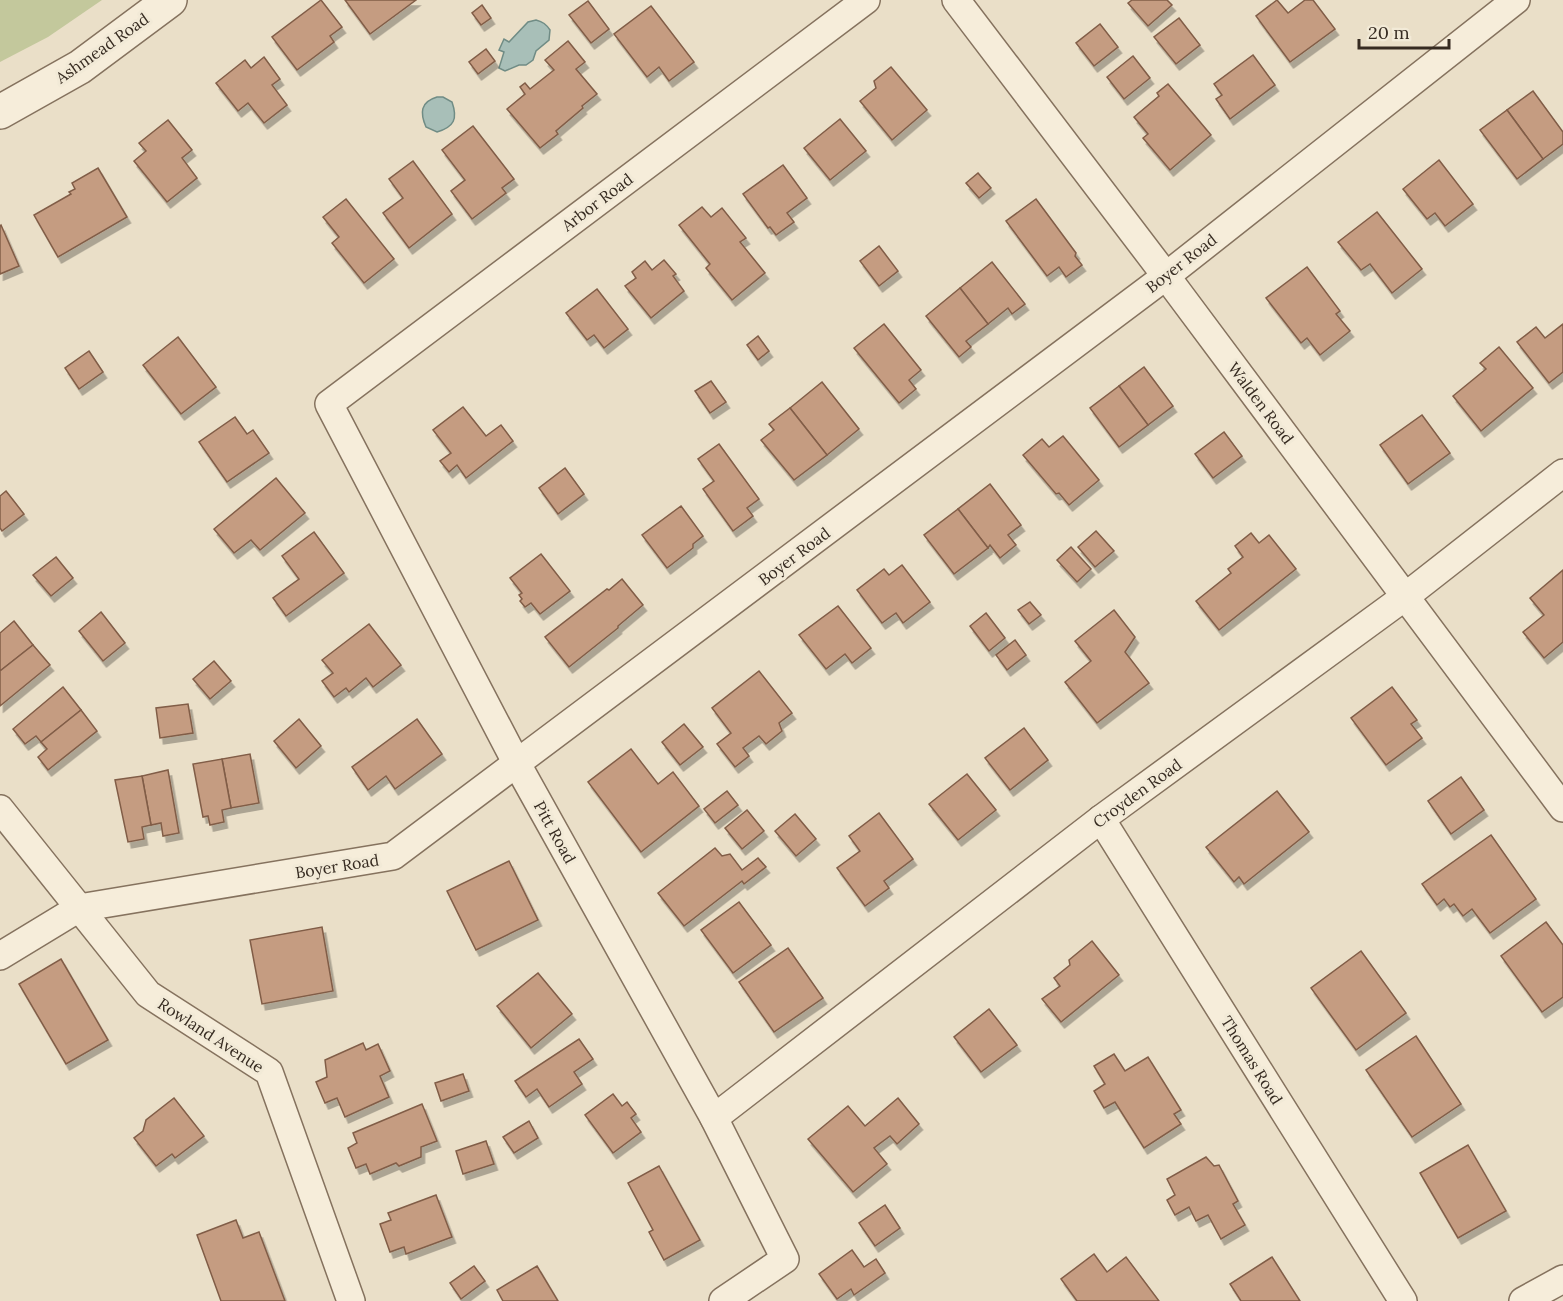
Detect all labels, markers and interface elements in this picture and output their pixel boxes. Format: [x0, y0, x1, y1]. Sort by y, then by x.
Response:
street label: Ashmead Road [51, 8, 153, 88]
scale bar [1359, 12, 1449, 50]
text: 20 m [1368, 21, 1410, 44]
street label: Arbor Road [557, 169, 637, 236]
street label: Boyer Road [1142, 229, 1221, 297]
street label: Walden Road [1224, 358, 1298, 448]
street label: Boyer Road [754, 522, 834, 589]
street label: Croyden Road [1089, 754, 1186, 832]
street label: Pitt Road [530, 797, 581, 867]
street label: Boyer Road [294, 849, 381, 882]
street label: Rowland Avenue [154, 993, 268, 1077]
street label: Thomas Road [1217, 1012, 1287, 1108]

